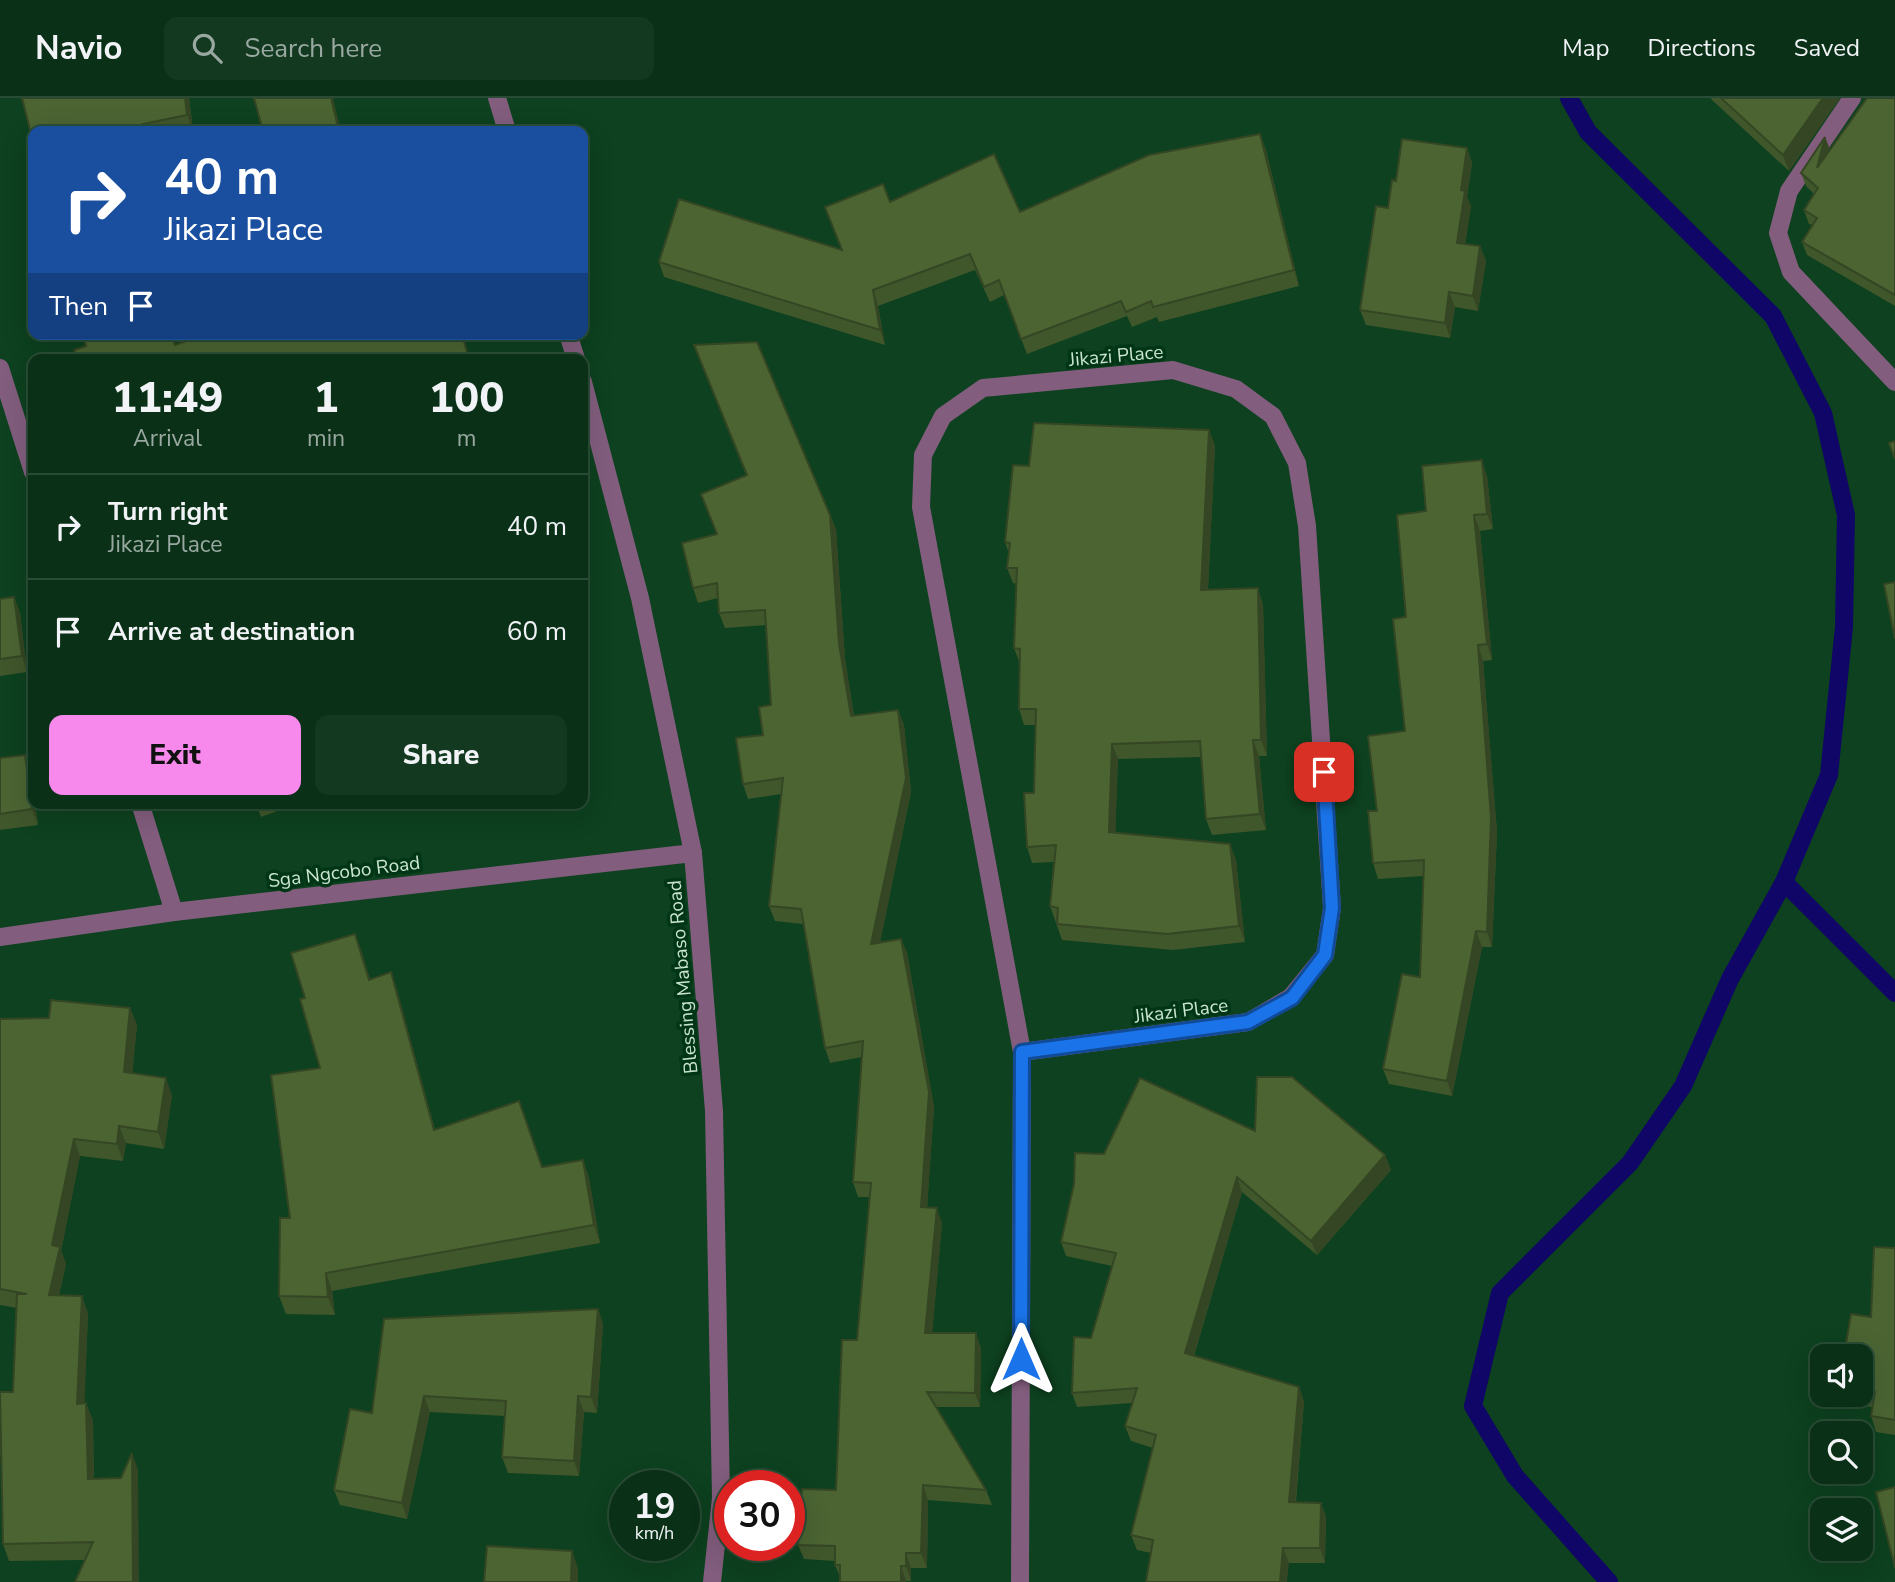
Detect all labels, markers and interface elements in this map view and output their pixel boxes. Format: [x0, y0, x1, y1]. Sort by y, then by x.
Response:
search box [164, 17, 654, 80]
text: Navio [35, 26, 122, 71]
icon: search [188, 29, 226, 67]
text: Search here [244, 31, 382, 66]
text: Map [1562, 32, 1609, 64]
text: Directions [1647, 32, 1756, 64]
text: Saved [1794, 32, 1860, 64]
text: 40 m [164, 144, 279, 211]
icon: right [49, 154, 140, 245]
text: Jikazi Place [164, 208, 323, 251]
icon: arrive [122, 287, 160, 325]
text: Then [49, 289, 108, 324]
street label: Jikazi Place [1067, 339, 1164, 373]
text: 11:49 [112, 370, 223, 427]
text: 1 [313, 370, 339, 427]
text: 100 [429, 370, 504, 427]
text: Arrival [133, 423, 202, 454]
text: min [307, 423, 345, 454]
text: m [457, 423, 476, 454]
text: Turn right [108, 494, 227, 529]
icon: right [49, 508, 87, 546]
text: 40 m [507, 509, 567, 544]
text: Jikazi Place [108, 529, 222, 560]
icon: arrive [49, 613, 87, 651]
text: Arrive at destination [108, 614, 355, 649]
text: 60 m [507, 614, 567, 649]
button: Exit [49, 715, 301, 795]
button: Share [315, 715, 567, 795]
pin [1294, 742, 1354, 802]
icon: arrive [1305, 753, 1343, 791]
street label: Sga Ngcobo Road [267, 850, 422, 894]
street label: Blessing Mabaso Road [662, 879, 704, 1075]
street label: Jikazi Place [1132, 992, 1230, 1030]
position arrow [984, 1322, 1058, 1396]
map controls [1810, 1344, 1873, 1561]
button: sound [1810, 1344, 1873, 1407]
button: search [1810, 1421, 1873, 1484]
speed limit sign: 30 [714, 1470, 805, 1561]
text: 19 [633, 1483, 676, 1530]
button: layers [1810, 1498, 1873, 1561]
text: km/h [635, 1521, 674, 1545]

